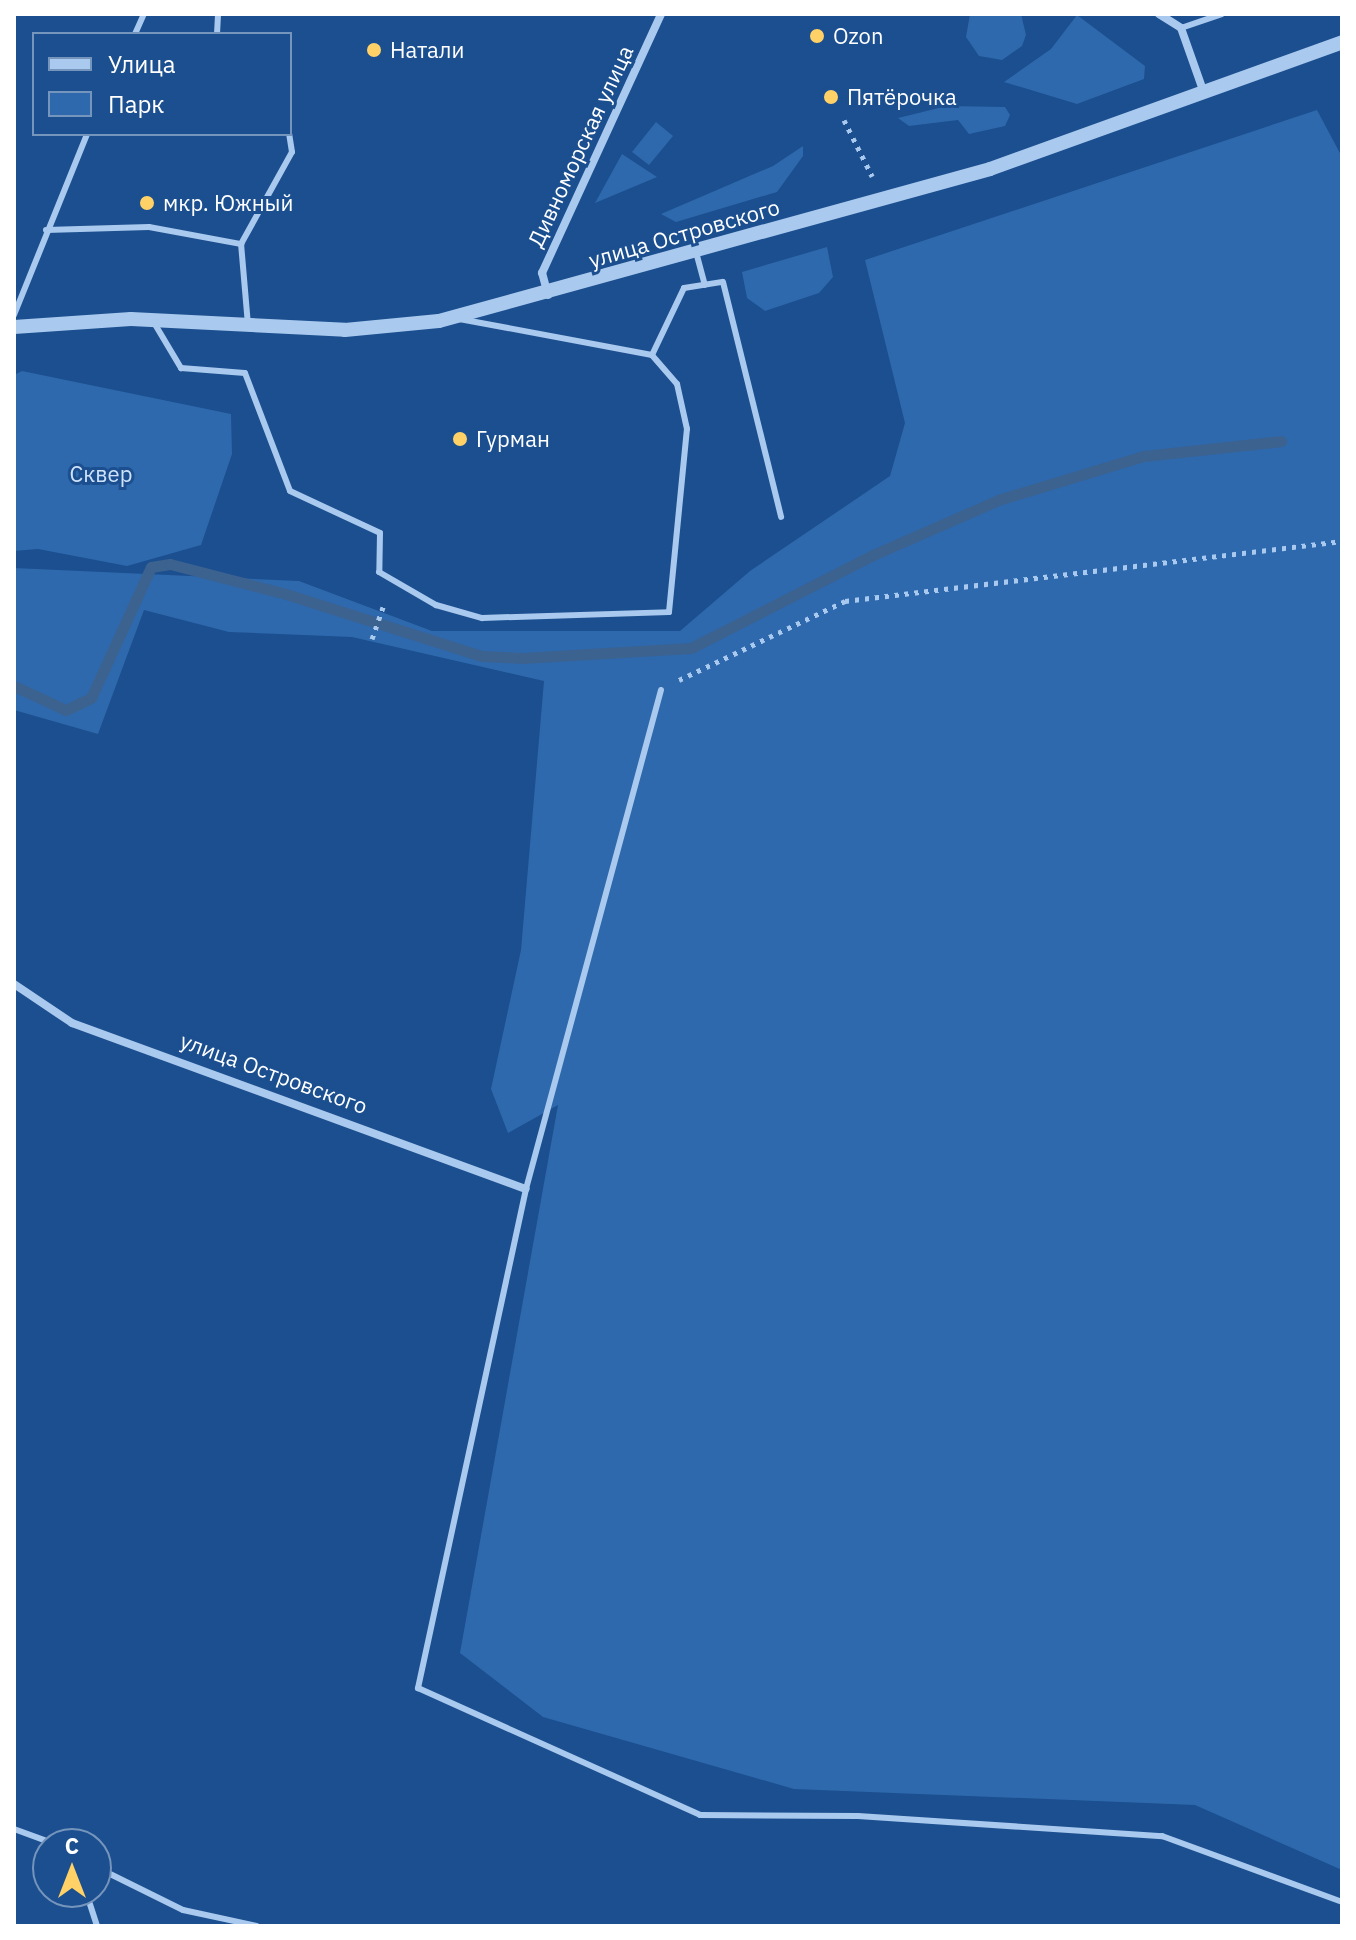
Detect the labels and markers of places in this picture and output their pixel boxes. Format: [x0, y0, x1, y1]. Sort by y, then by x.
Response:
place label: Ozon [833, 23, 883, 49]
marker: Ozon [808, 27, 826, 45]
place label: Натали [390, 37, 464, 63]
marker: Натали [365, 41, 383, 59]
place label: Пятёрочка [847, 84, 957, 110]
marker: Пятёрочка [822, 88, 840, 106]
place label: мкр. Южный [163, 190, 293, 216]
marker: мкр. Южный [138, 194, 156, 212]
place label: Гурман [476, 426, 550, 452]
marker: Гурман [451, 430, 469, 448]

